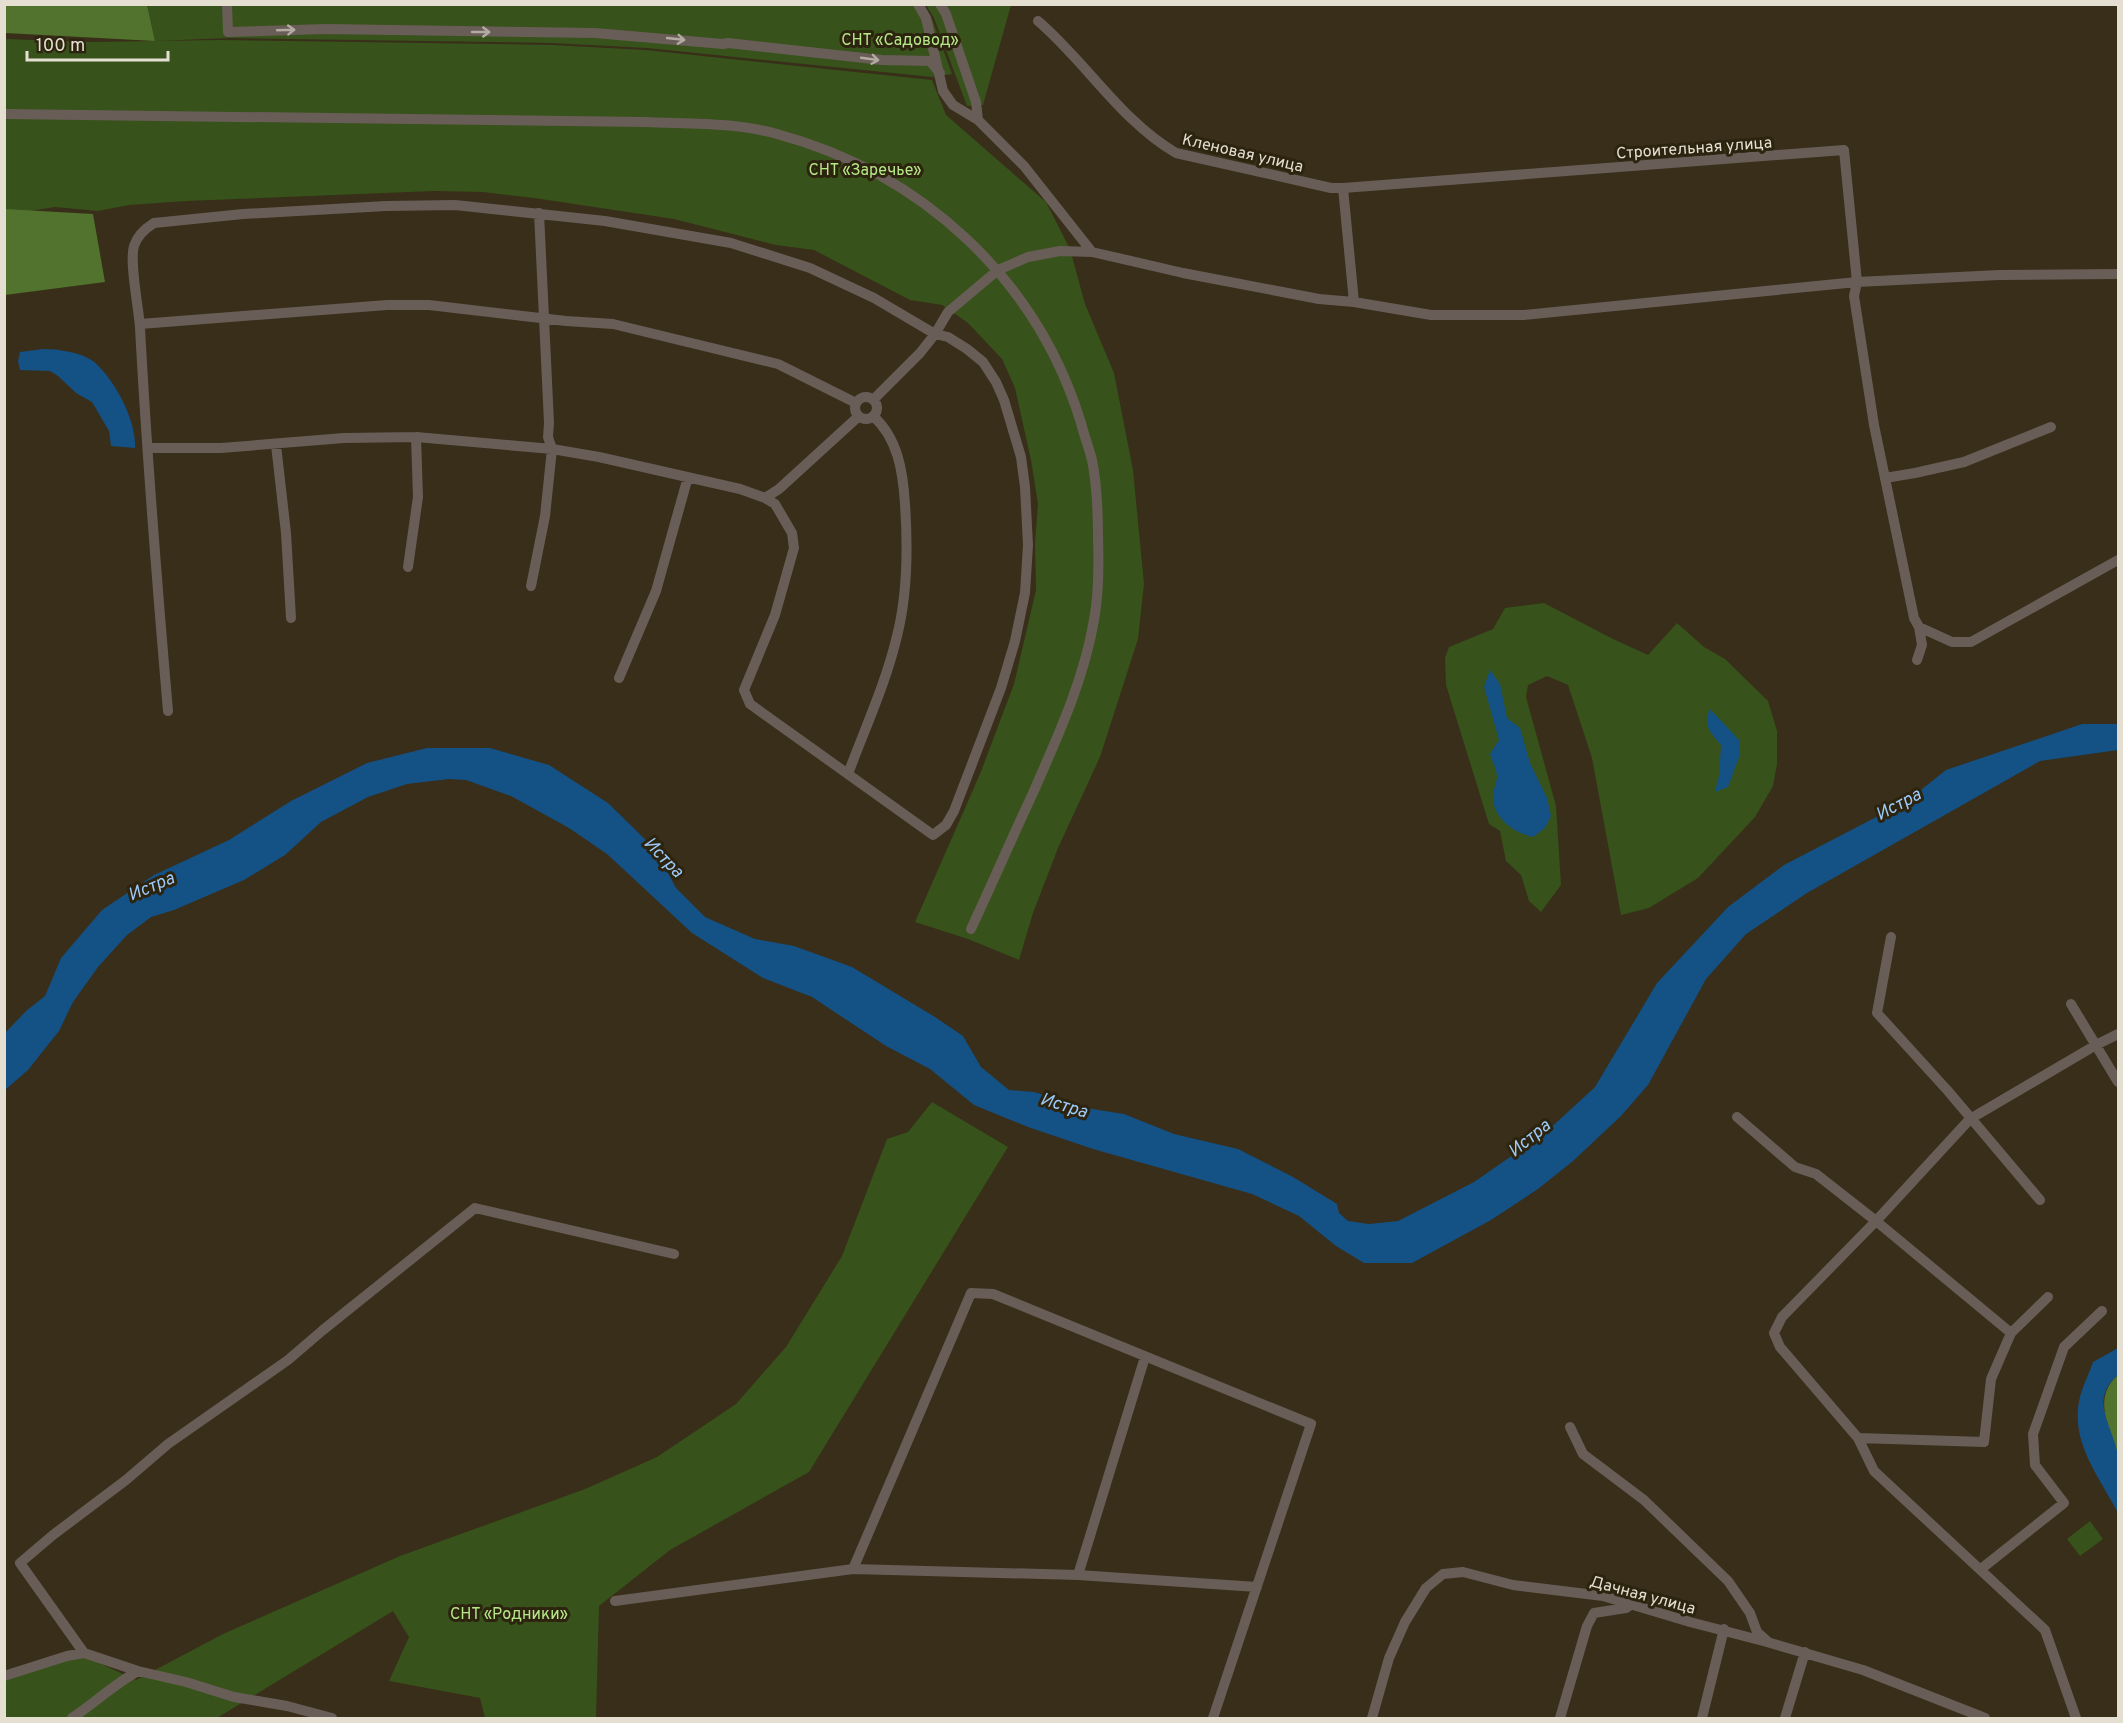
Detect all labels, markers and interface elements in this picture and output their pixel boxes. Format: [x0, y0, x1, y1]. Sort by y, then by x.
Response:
scale bar [27, 24, 168, 62]
one-way arrow [276, 24, 296, 36]
one-way arrow [471, 26, 491, 38]
park label: СНТ «Садовод» [841, 31, 959, 51]
one-way arrow [666, 34, 685, 45]
text: 100 m [36, 35, 85, 58]
one-way arrow [859, 53, 879, 64]
street label: Кленовая улица [1180, 130, 1305, 178]
street label: Строительная улица [1616, 134, 1773, 164]
park label: СНТ «Заречье» [808, 161, 922, 181]
water label: Истра [1872, 783, 1926, 827]
water label: Истра [638, 833, 688, 884]
water label: Истра [125, 867, 179, 907]
water label: Истра [1037, 1088, 1091, 1125]
water label: Истра [1504, 1115, 1557, 1163]
street label: Дачная улица [1588, 1572, 1697, 1620]
park label: СНТ «Родники» [450, 1605, 568, 1625]

